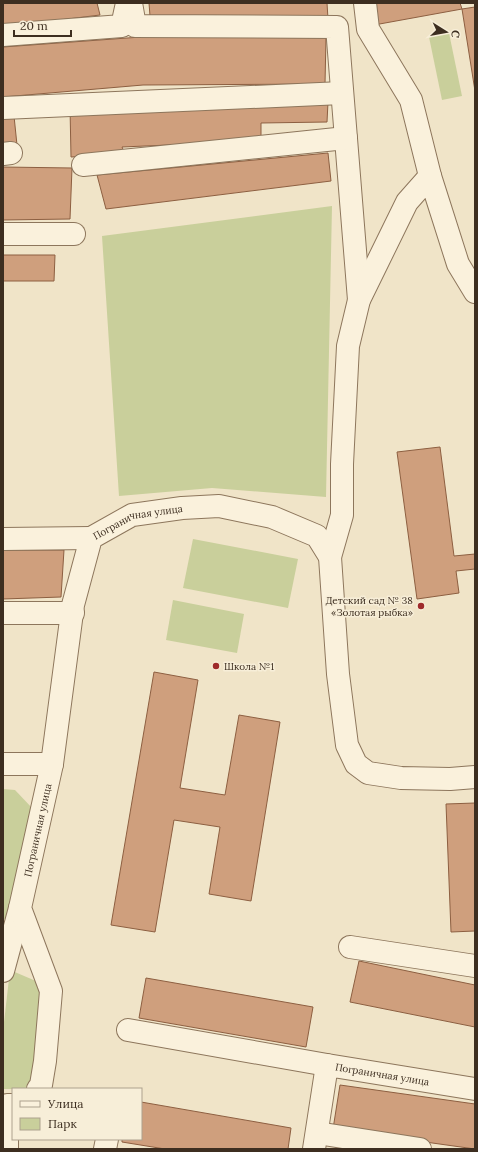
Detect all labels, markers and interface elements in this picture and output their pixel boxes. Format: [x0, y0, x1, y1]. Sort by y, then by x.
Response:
scale bar [14, 12, 71, 38]
north arrow [426, 12, 466, 52]
text: 20 m [20, 18, 48, 33]
text: С [448, 29, 463, 39]
street label: Пограничная улица [90, 501, 184, 542]
place label: Детский сад № 38 «Золотая рыбка» [325, 594, 413, 619]
marker: Детский сад № 38 «Золотая рыбка» [416, 601, 426, 611]
place label: Школа №1 [224, 660, 274, 673]
marker: Школа №1 [211, 661, 221, 671]
street label: Пограничная улица [21, 782, 54, 878]
street label: Пограничная улица [334, 1060, 430, 1088]
legend [12, 1088, 142, 1140]
text: Улица [47, 1096, 84, 1111]
text: Парк [48, 1116, 77, 1131]

